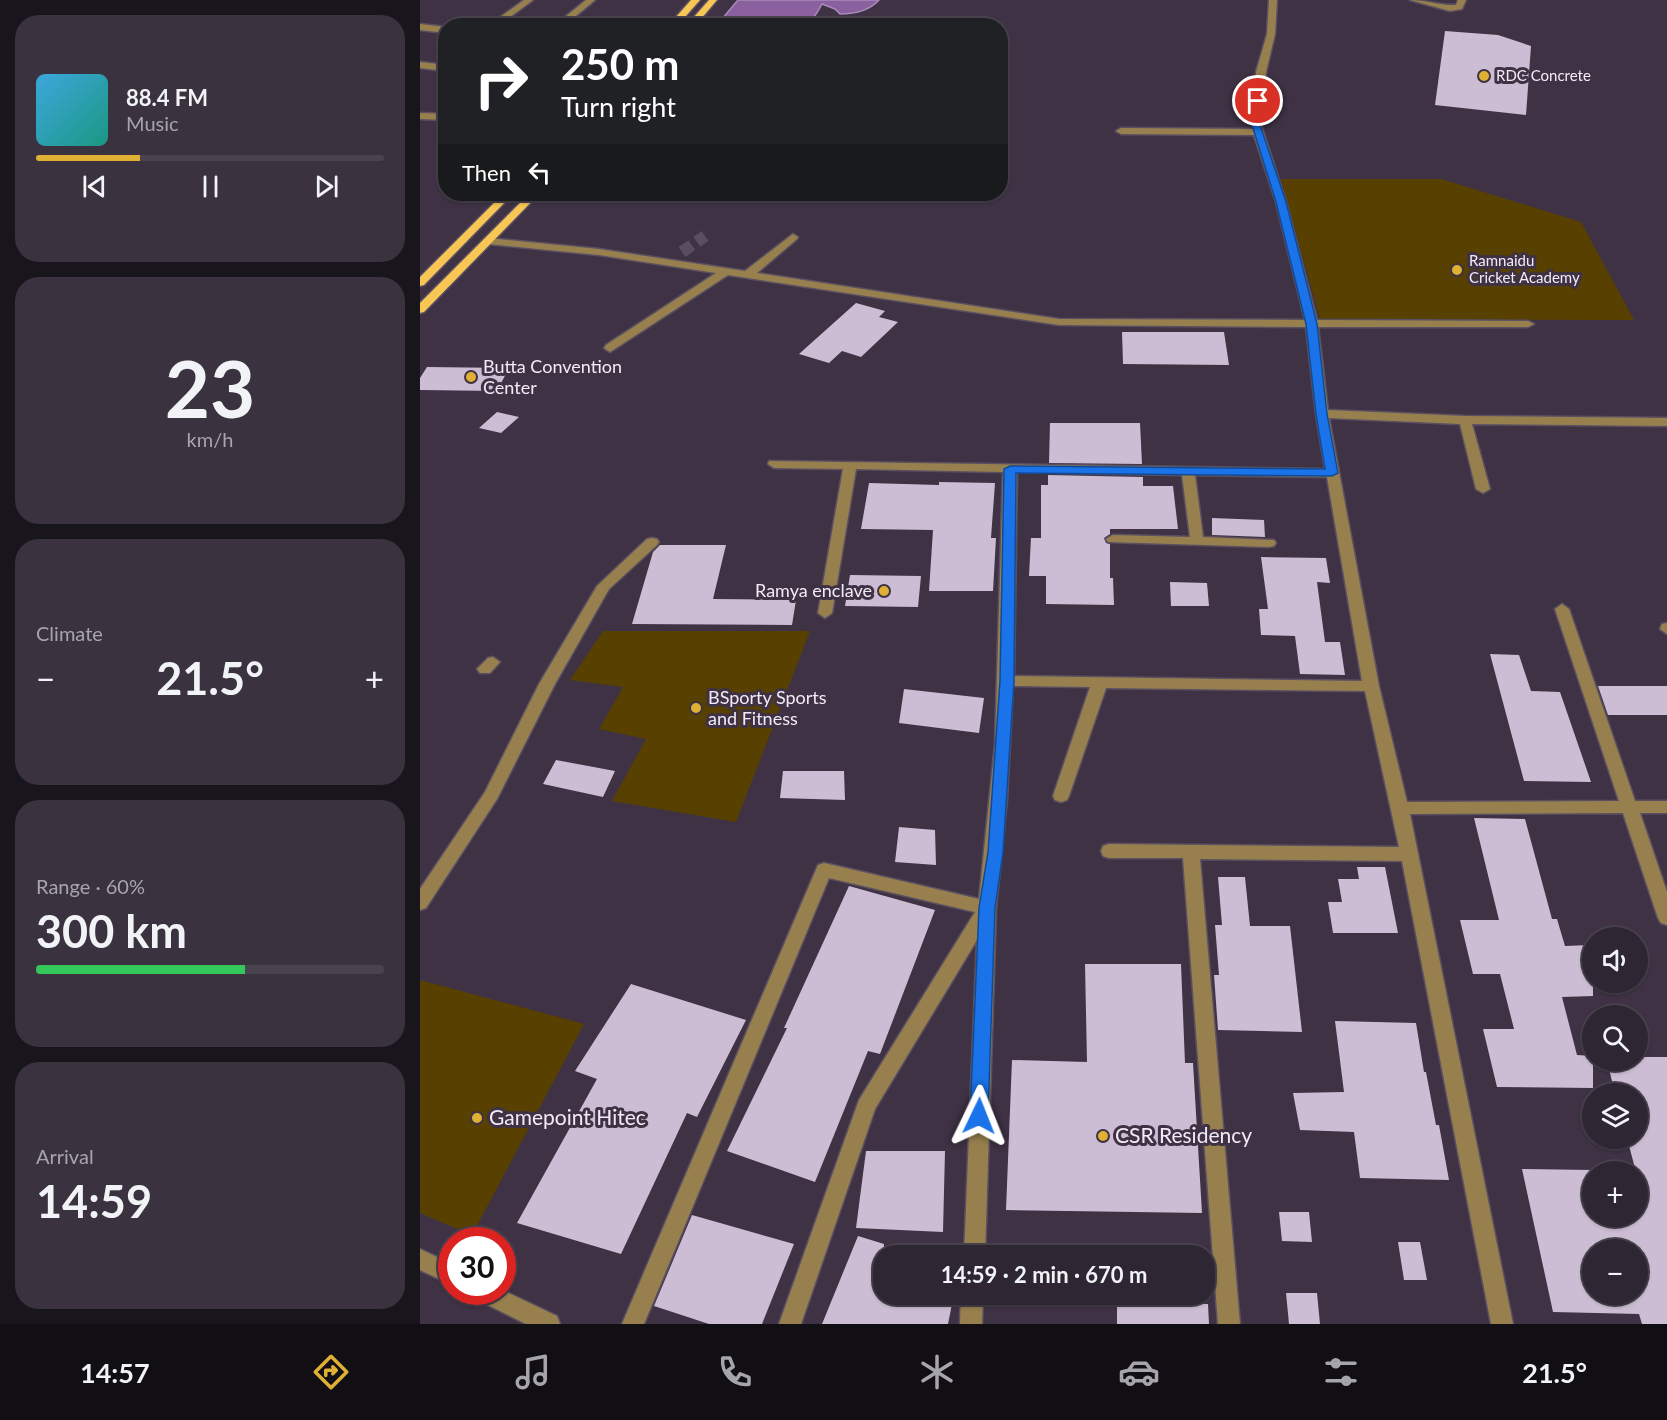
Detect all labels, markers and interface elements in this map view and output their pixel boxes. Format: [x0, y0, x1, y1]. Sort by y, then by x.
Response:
text: 250 m [561, 39, 679, 89]
icon: right [462, 42, 540, 120]
place label: RDC Concrete [1496, 66, 1591, 84]
marker: RDC Concrete [1477, 69, 1491, 83]
pin [1232, 75, 1283, 126]
text: 88.4 FM [126, 84, 208, 111]
icon: arrive [1241, 84, 1274, 117]
text: Turn right [561, 90, 676, 123]
text: Music [126, 111, 179, 135]
icon: left [523, 156, 556, 189]
text: Then [462, 159, 511, 186]
icon: previous [78, 170, 111, 203]
icon: pause [194, 170, 227, 203]
icon: next [310, 170, 343, 203]
place label: Ramnaidu Cricket Academy [1469, 251, 1580, 286]
marker: Ramnaidu Cricket Academy [1450, 263, 1464, 277]
text: 23 [165, 341, 255, 435]
place label: Butta Convention Center [483, 355, 622, 398]
marker: Butta Convention Center [464, 370, 478, 384]
text: km/h [187, 427, 233, 451]
place label: Ramya enclave [755, 579, 872, 601]
marker: Ramya enclave [877, 584, 891, 598]
text: Climate [36, 621, 103, 645]
text: 21.5° [156, 651, 264, 705]
text: − [36, 658, 55, 698]
text: + [365, 658, 384, 698]
place label: BSporty Sports and Fitness [708, 686, 827, 729]
marker: BSporty Sports and Fitness [689, 701, 703, 715]
text: Range · 60% [36, 874, 145, 898]
text: 300 km [36, 904, 187, 958]
map controls [1582, 927, 1648, 1305]
button: sound [1582, 927, 1648, 993]
button: search [1582, 1005, 1648, 1071]
button: layers [1582, 1083, 1648, 1149]
position arrow [947, 1084, 1011, 1148]
place label: Gamepoint Hitec [489, 1104, 646, 1129]
marker: Gamepoint Hitec [470, 1111, 484, 1125]
place label: CSR Residency [1115, 1122, 1252, 1147]
marker: CSR Residency [1096, 1129, 1110, 1143]
text: Arrival [36, 1144, 94, 1168]
button: + [1582, 1161, 1648, 1227]
text: 14:59 [36, 1174, 152, 1228]
speed limit sign: 30 [438, 1227, 516, 1305]
button: − [1582, 1239, 1648, 1305]
text: 14:59 · 2 min · 670 m [941, 1261, 1147, 1288]
icon: directions [310, 1351, 352, 1393]
icon: music [512, 1351, 554, 1393]
icon: phone [714, 1351, 756, 1393]
icon: climate [916, 1351, 958, 1393]
icon: car [1118, 1351, 1160, 1393]
icon: filters [1320, 1351, 1362, 1393]
text: 14:57 [80, 1356, 150, 1389]
text: 21.5° [1522, 1356, 1587, 1389]

